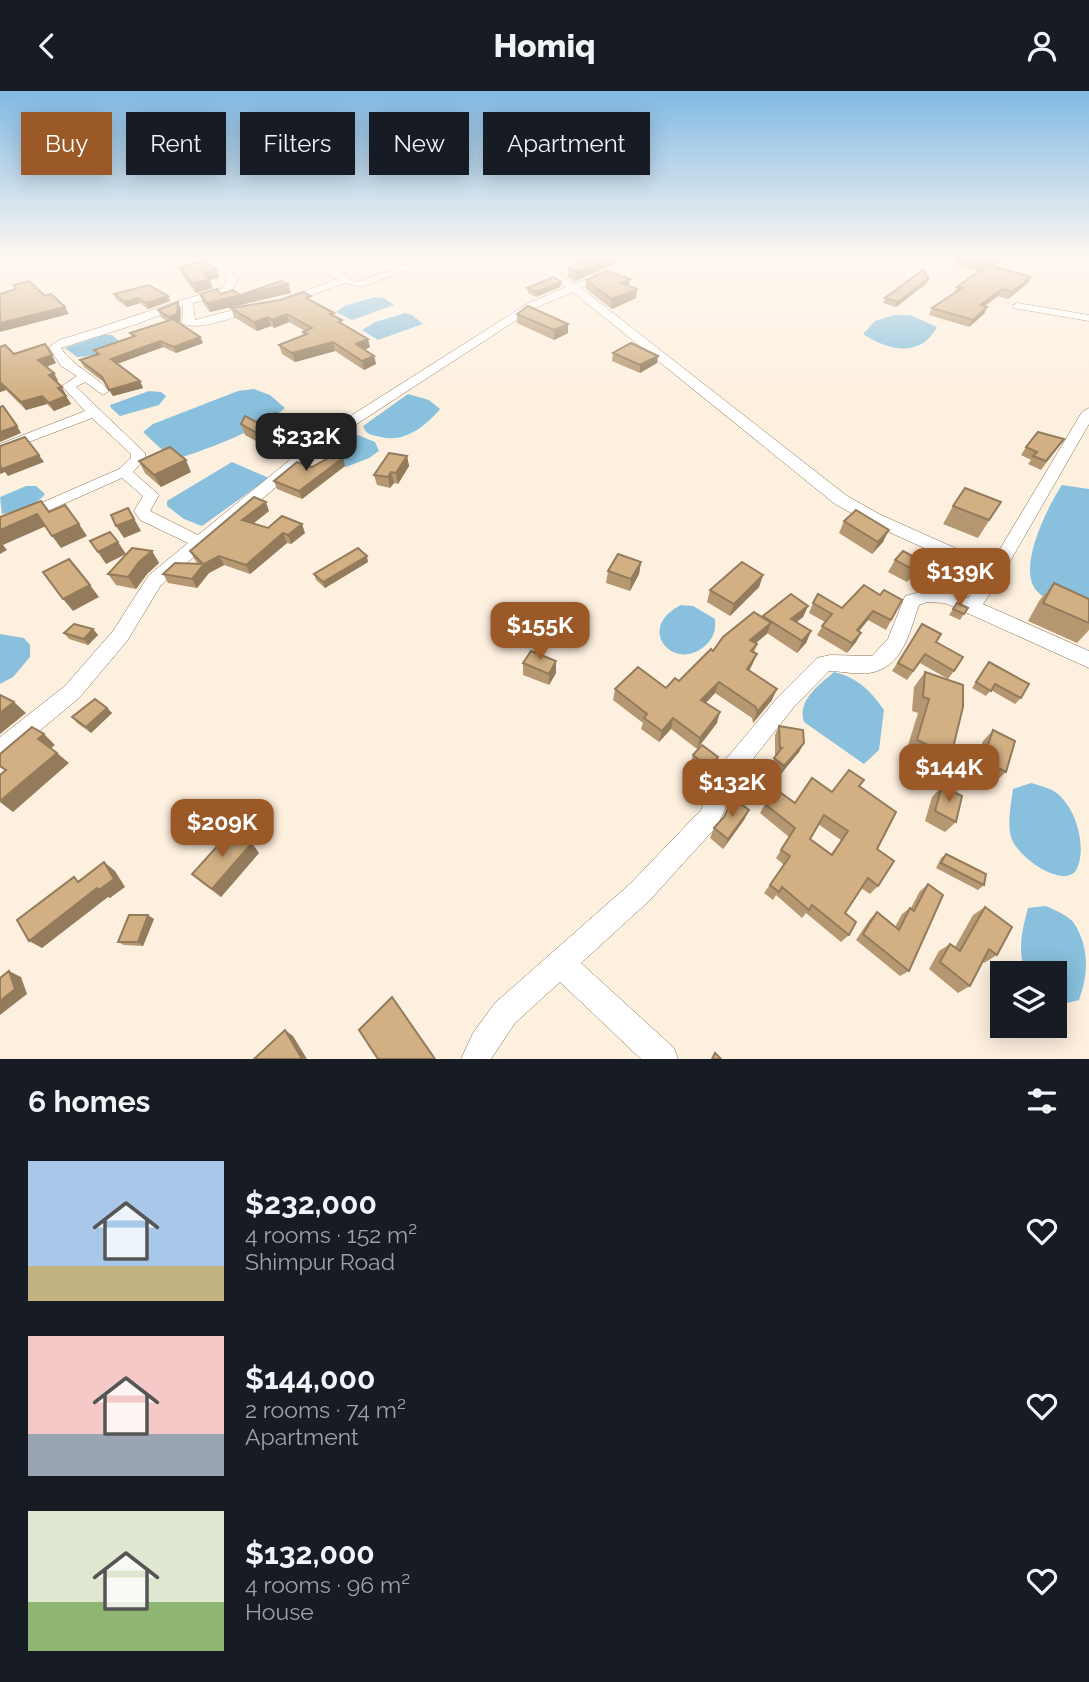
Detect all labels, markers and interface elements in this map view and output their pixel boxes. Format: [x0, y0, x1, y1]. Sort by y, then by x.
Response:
icon: back [28, 27, 66, 65]
text: Homiq [493, 27, 596, 64]
icon: person [1023, 27, 1061, 65]
chip: Buy [21, 112, 112, 175]
chip: Rent [126, 112, 226, 175]
chip: Filters [240, 112, 355, 175]
chip: New [369, 112, 469, 175]
chip: Apartment [483, 112, 650, 175]
pin: $232K [257, 413, 355, 473]
text: $232K [272, 422, 340, 449]
pin: $139K [911, 549, 1009, 608]
text: $139K [926, 557, 994, 584]
pin: $155K [491, 603, 589, 662]
text: $155K [507, 611, 573, 638]
pin: $144K [900, 745, 998, 804]
text: $144K [915, 753, 983, 780]
pin: $132K [683, 759, 781, 819]
text: $132K [698, 768, 766, 795]
pin: $209K [173, 799, 271, 859]
text: $209K [187, 808, 257, 835]
map controls [990, 961, 1067, 1038]
button: layers [990, 961, 1067, 1038]
icon: filters [1023, 1082, 1061, 1120]
text: 6 homes [28, 1084, 150, 1119]
text: $232,000 [245, 1186, 377, 1221]
icon: home [84, 1189, 168, 1273]
icon: heart [1023, 1212, 1061, 1250]
text: 4 rooms · 152 m² [245, 1221, 417, 1248]
text: Shimpur Road [245, 1248, 395, 1275]
text: $144,000 [245, 1361, 375, 1396]
icon: home [84, 1364, 168, 1448]
icon: heart [1023, 1387, 1061, 1425]
text: 2 rooms · 74 m² [245, 1396, 406, 1423]
text: Apartment [245, 1423, 359, 1450]
text: $132,000 [245, 1536, 375, 1571]
icon: home [84, 1539, 168, 1623]
icon: heart [1023, 1562, 1061, 1600]
text: 4 rooms · 96 m² [245, 1571, 410, 1598]
text: House [245, 1598, 314, 1625]

